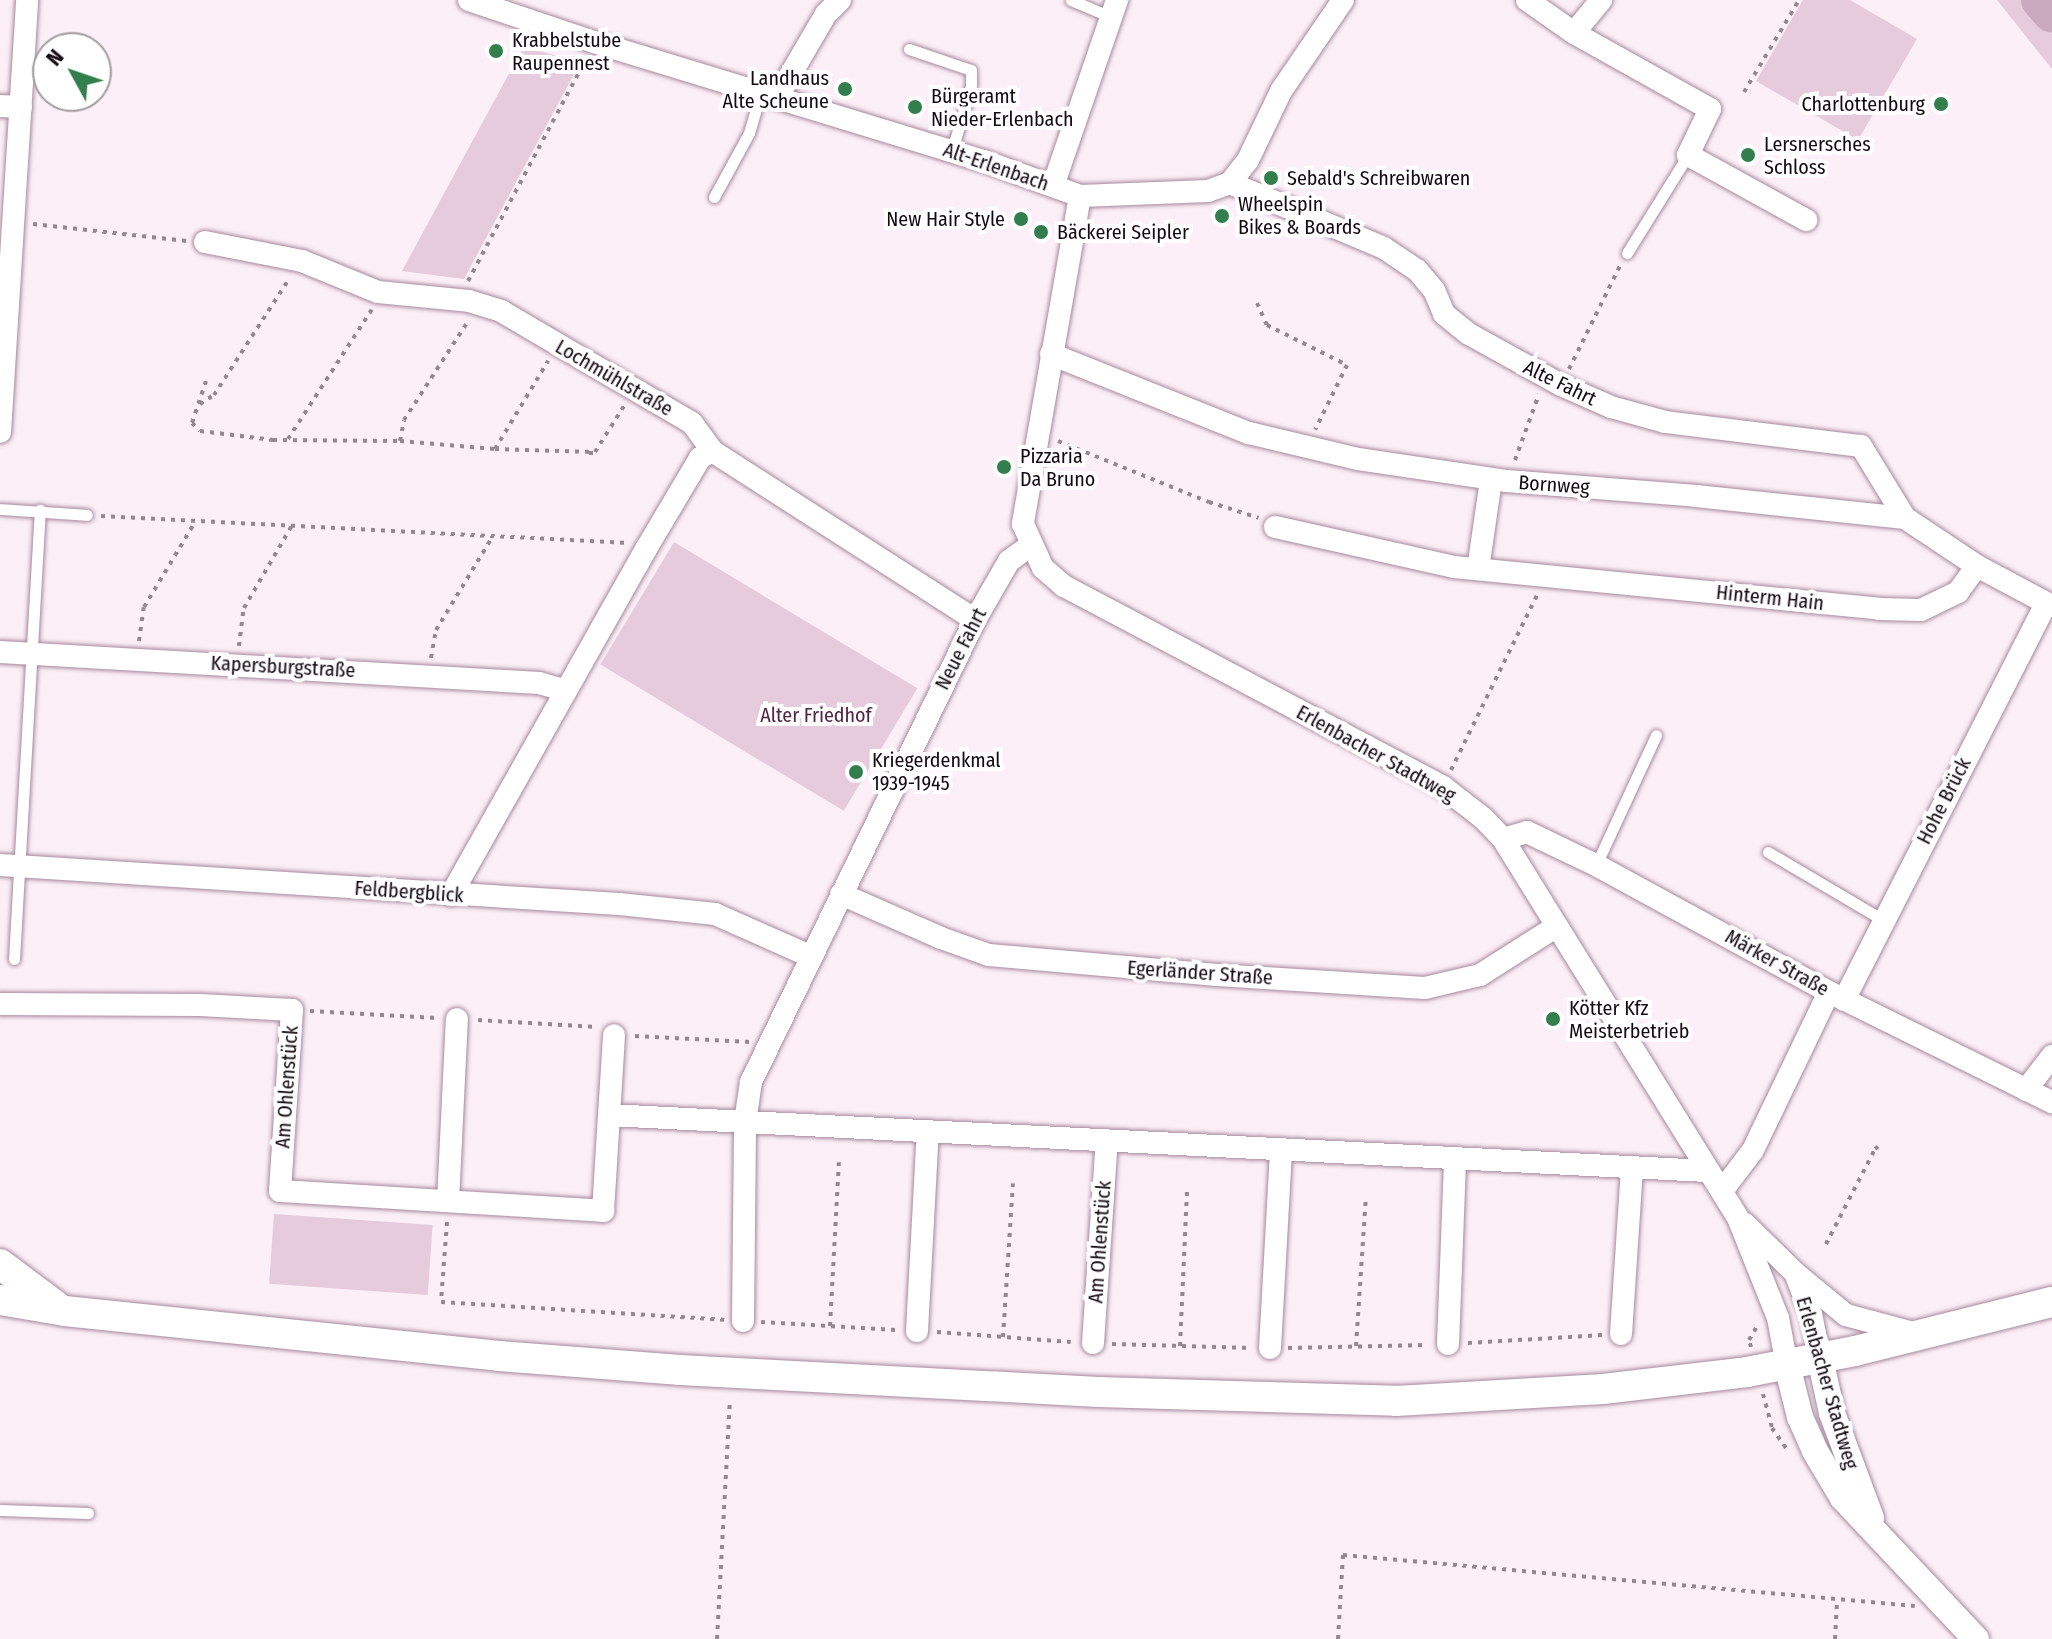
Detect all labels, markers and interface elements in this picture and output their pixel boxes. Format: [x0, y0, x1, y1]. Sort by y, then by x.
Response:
place label: Krabbelstube Raupennest [512, 28, 621, 75]
north arrow [32, 32, 112, 112]
marker: Krabbelstube Raupennest [487, 42, 505, 60]
text: N [40, 44, 69, 71]
place label: Landhaus Alte Scheune [723, 66, 829, 113]
marker: Landhaus Alte Scheune [836, 80, 854, 98]
place label: Bürgeramt Nieder-Erlenbach [931, 84, 1073, 131]
place label: Charlottenburg [1802, 92, 1925, 116]
marker: Charlottenburg [1932, 95, 1950, 113]
marker: Bürgeramt Nieder-Erlenbach [906, 98, 924, 116]
place label: Lersnersches Schloss [1764, 132, 1871, 179]
street label: Alt-Erlenbach [940, 138, 1052, 196]
marker: Lersnersches Schloss [1739, 146, 1757, 164]
place label: Sebald's Schreibwaren [1287, 166, 1470, 190]
marker: Sebald's Schreibwaren [1262, 169, 1280, 187]
place label: Wheelspin Bikes & Boards [1238, 192, 1361, 239]
place label: New Hair Style [886, 207, 1005, 231]
marker: Wheelspin Bikes & Boards [1213, 207, 1231, 225]
marker: New Hair Style [1012, 210, 1030, 228]
place label: Bäckerei Seipler [1057, 220, 1189, 244]
marker: Bäckerei Seipler [1032, 223, 1050, 241]
street label: Lochmühlstraße [551, 335, 677, 421]
street label: Alte Fahrt [1520, 355, 1600, 411]
place label: Pizzaria Da Bruno [1020, 444, 1095, 491]
marker: Pizzaria Da Bruno [995, 458, 1013, 476]
street label: Bornweg [1518, 471, 1590, 499]
street label: Hinterm Hain [1715, 580, 1825, 616]
street label: Neue Fahrt [930, 604, 992, 694]
street label: Kapersburgstraße [210, 651, 356, 683]
street label: Erlenbacher Stadtweg [1292, 700, 1460, 808]
park label: Alter Friedhof [760, 703, 872, 727]
place label: Kriegerdenkmal 1939-1945 [872, 748, 1001, 795]
street label: Hohe Brück [1912, 754, 1976, 848]
marker: Kriegerdenkmal 1939-1945 [847, 763, 865, 781]
street label: Feldbergblick [354, 876, 464, 908]
street label: Märker Straße [1721, 925, 1833, 1001]
street label: Egerländer Straße [1126, 956, 1274, 990]
place label: Kötter Kfz Meisterbetrieb [1569, 996, 1689, 1043]
marker: Kötter Kfz Meisterbetrieb [1544, 1010, 1562, 1028]
street label: Am Ohlenstück [271, 1025, 303, 1149]
street label: Am Ohlenstück [1084, 1180, 1116, 1304]
street label: Erlenbacher Stadtweg [1791, 1294, 1863, 1472]

